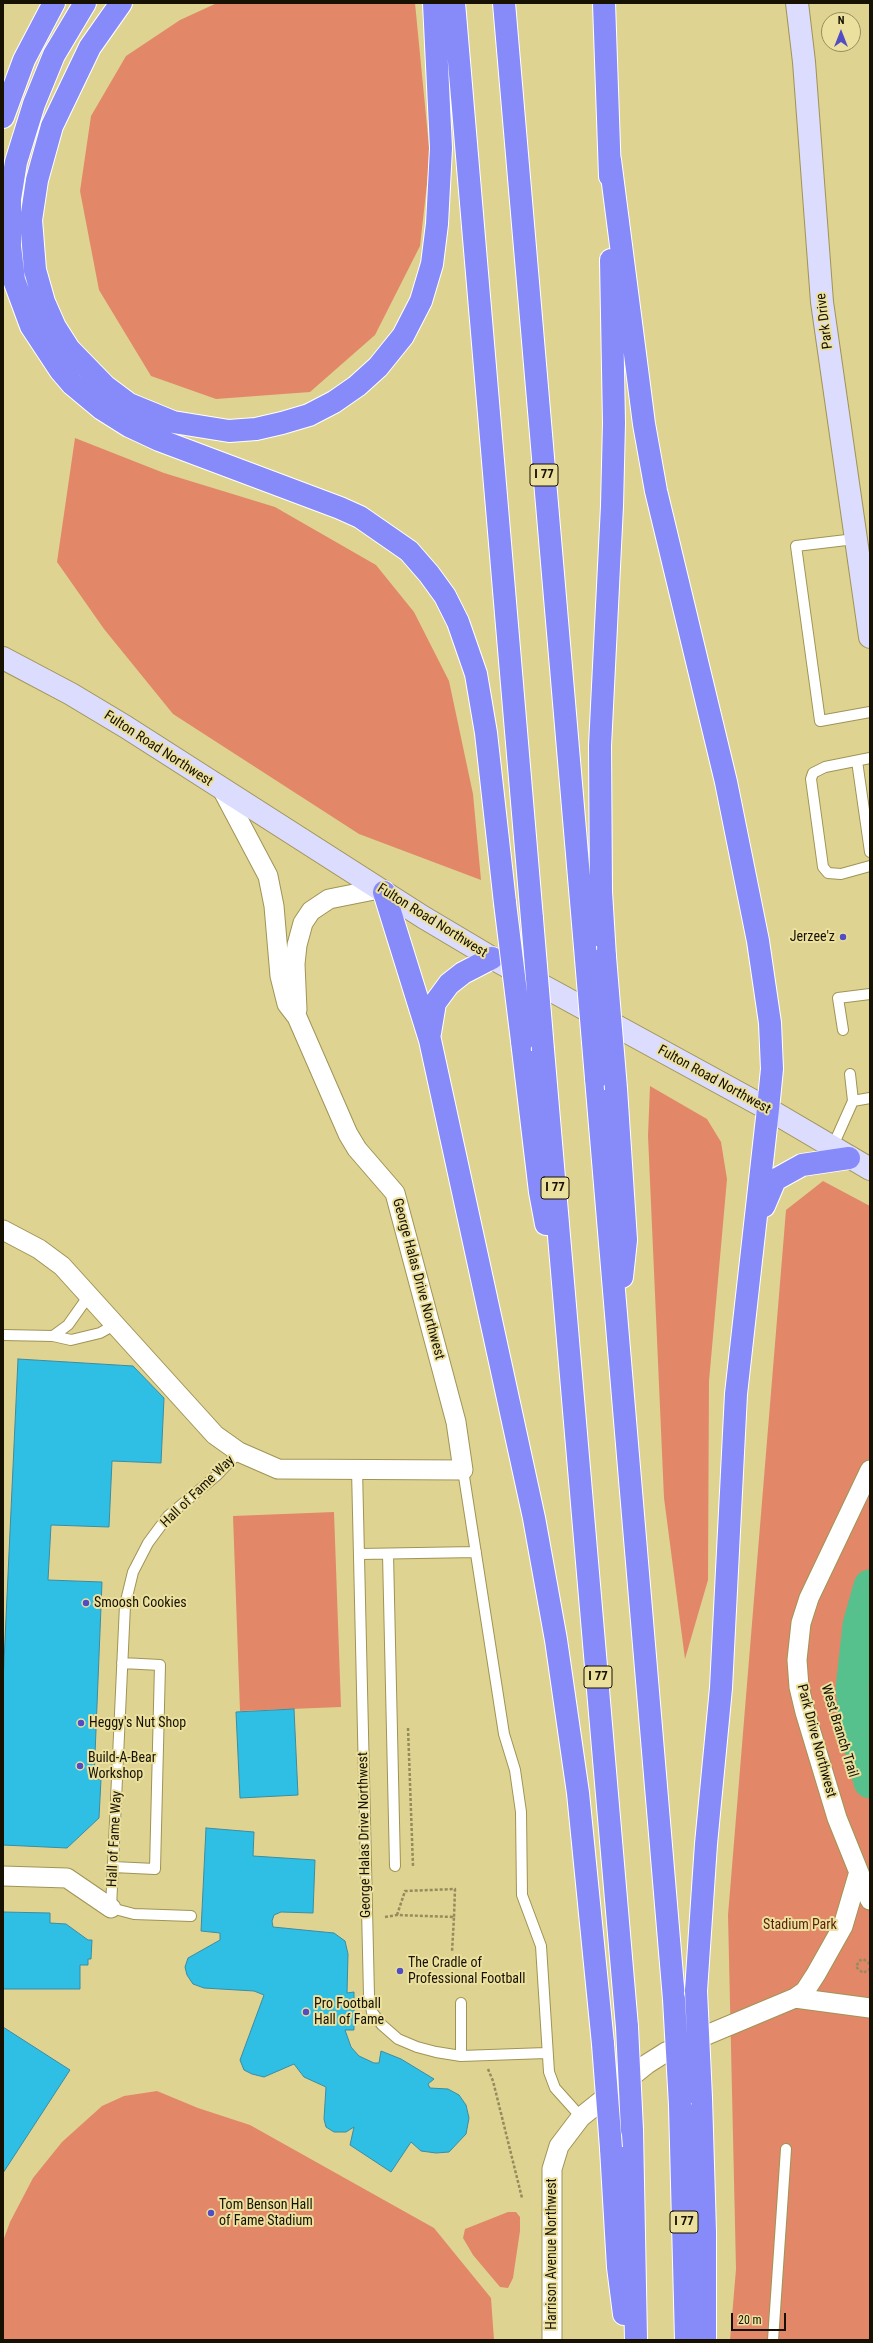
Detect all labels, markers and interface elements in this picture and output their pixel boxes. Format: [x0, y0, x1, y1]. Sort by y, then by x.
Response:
north arrow [821, 12, 861, 52]
text: N [838, 14, 844, 27]
street label: Park Drive [813, 292, 837, 350]
road number: I 77 [530, 464, 558, 486]
street label: Fulton Road Northwest [100, 708, 216, 790]
street label: Fulton Road Northwest [374, 880, 490, 962]
place label: Jerzee'z [790, 929, 835, 945]
marker: Jerzee'z [838, 932, 848, 942]
street label: Fulton Road Northwest [655, 1042, 773, 1118]
road number: I 77 [541, 1177, 569, 1199]
street label: George Halas Drive Northwest [388, 1197, 448, 1361]
street label: Hall of Fame Way [158, 1453, 238, 1531]
place label: Smoosh Cookies [94, 1595, 187, 1611]
marker: Smoosh Cookies [81, 1598, 91, 1608]
road number: I 77 [584, 1666, 612, 1688]
street label: Park Drive Northwest [793, 1682, 839, 1800]
street label: West Branch Trail [817, 1683, 861, 1779]
place label: Heggy's Nut Shop [89, 1715, 186, 1731]
marker: Heggy's Nut Shop [76, 1718, 86, 1728]
place label: Build-A-Bear Workshop [88, 1750, 156, 1782]
street label: George Halas Drive Northwest [355, 1752, 375, 1918]
marker: Build-A-Bear Workshop [75, 1761, 85, 1771]
street label: Hall of Fame Way [104, 1791, 126, 1887]
park label: Stadium Park [763, 1917, 837, 1933]
place label: The Cradle of Professional Football [408, 1955, 525, 1988]
marker: The Cradle of Professional Football [395, 1966, 405, 1976]
place label: Pro Football Hall of Fame [314, 1996, 384, 2028]
marker: Pro Football Hall of Fame [301, 2007, 311, 2017]
street label: Harrison Avenue Northwest [544, 2178, 560, 2330]
place label: Tom Benson Hall of Fame Stadium [219, 2197, 313, 2230]
marker: Tom Benson Hall of Fame Stadium [206, 2208, 216, 2218]
road number: I 77 [670, 2211, 698, 2233]
scale bar [733, 2305, 788, 2331]
text: 20 m [738, 2313, 762, 2327]

